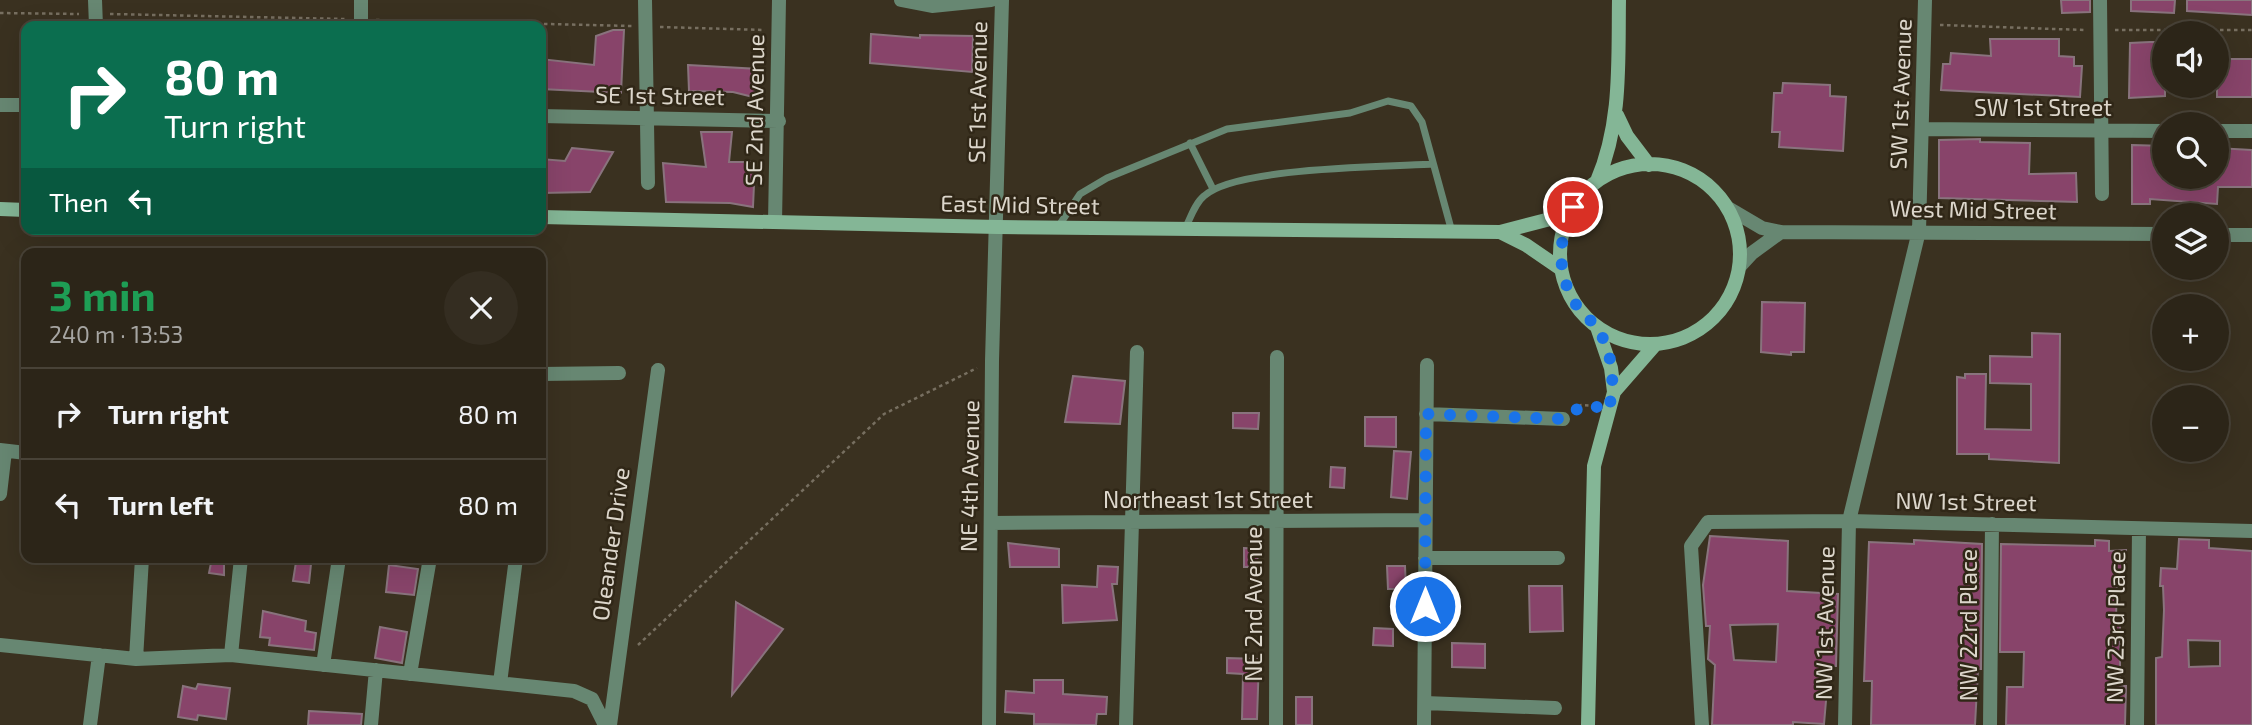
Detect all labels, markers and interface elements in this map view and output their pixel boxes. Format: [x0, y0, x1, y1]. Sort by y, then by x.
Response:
street label: SW 1st Avenue [1883, 18, 1917, 170]
street label: SE 1st Avenue [962, 21, 992, 163]
map controls [2152, 21, 2229, 462]
button: sound [2152, 21, 2229, 98]
street label: SE 2nd Avenue [739, 34, 769, 186]
text: 80 m [164, 46, 279, 105]
icon: right [49, 49, 140, 140]
street label: SE 1st Street [595, 80, 725, 110]
street label: SW 1st Street [1974, 93, 2112, 121]
text: Turn right [164, 106, 306, 144]
button: search [2152, 112, 2229, 189]
pin [1543, 177, 1603, 237]
icon: left [122, 182, 160, 220]
text: Then [49, 186, 108, 217]
icon: arrive [1554, 188, 1592, 226]
street label: East Mid Street [940, 189, 1100, 219]
street label: West Mid Street [1889, 194, 2057, 224]
button: layers [2152, 203, 2229, 280]
text: 3 min [49, 269, 156, 319]
button: close [444, 271, 518, 345]
button: + [2152, 294, 2229, 371]
text: 240 m · 13:53 [49, 320, 183, 348]
button: − [2152, 385, 2229, 462]
icon: right [49, 395, 87, 433]
text: Turn right [108, 398, 229, 429]
text: 80 m [458, 398, 518, 429]
street label: NE 4th Avenue [954, 400, 984, 552]
street label: Oleander Drive [585, 466, 635, 622]
street label: Northeast 1st Street [1103, 485, 1313, 513]
icon: left [49, 486, 87, 524]
street label: NW 1st Street [1895, 486, 2037, 516]
text: Turn left [108, 489, 214, 520]
text: 80 m [458, 489, 518, 520]
street label: NE 2nd Avenue [1239, 526, 1267, 682]
street label: NW 1st Avenue [1809, 546, 1839, 700]
street label: NW 22rd Place [1954, 549, 1982, 701]
street label: NW 23rd Place [2100, 551, 2130, 703]
position arrow [1388, 569, 1462, 643]

